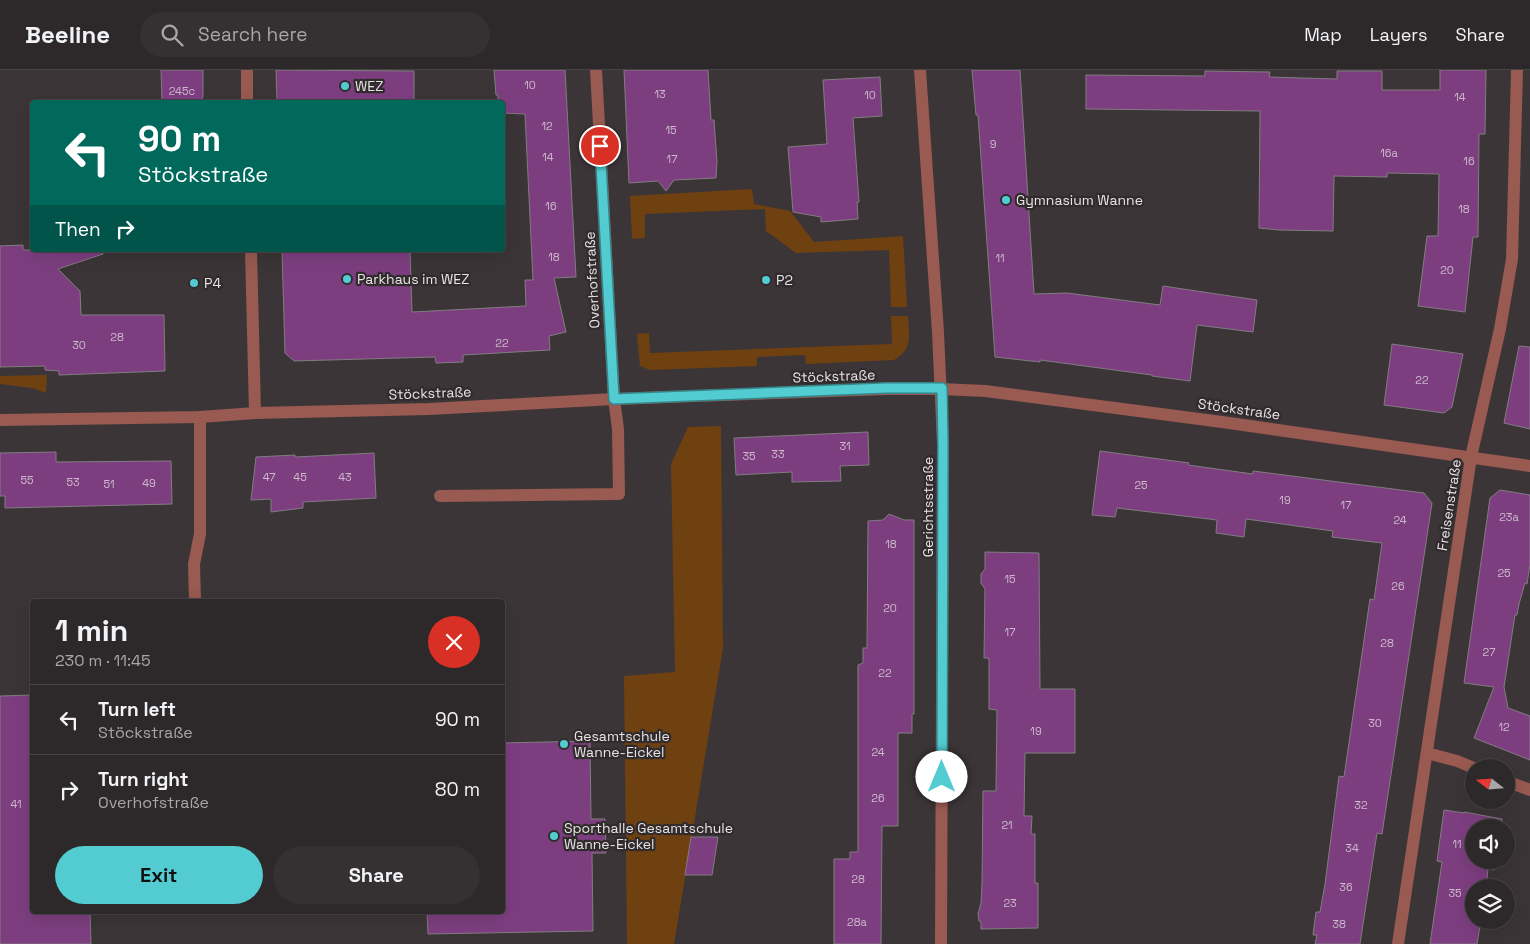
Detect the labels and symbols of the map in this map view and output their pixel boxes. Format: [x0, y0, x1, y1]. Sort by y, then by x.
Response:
place label: WEZ [355, 77, 383, 95]
house number: 10 [524, 78, 536, 92]
marker: WEZ [339, 80, 351, 92]
house number: 245c [169, 84, 195, 98]
house number: 13 [654, 87, 666, 101]
house number: 10 [864, 88, 876, 102]
house number: 14 [1454, 90, 1466, 104]
house number: 12 [541, 119, 553, 133]
house number: 15 [665, 123, 677, 137]
pin [579, 125, 621, 167]
house number: 9 [990, 137, 997, 151]
house number: 16a [1380, 146, 1399, 160]
house number: 14 [542, 150, 554, 164]
house number: 17 [667, 152, 677, 166]
house number: 16 [1463, 154, 1475, 168]
place label: Gymnasium Wanne [1016, 191, 1143, 209]
marker: Gymnasium Wanne [1000, 194, 1012, 206]
house number: 16 [545, 199, 557, 213]
house number: 18 [1458, 202, 1470, 216]
street label: Overhofstraße [580, 231, 604, 329]
house number: 18 [548, 250, 560, 264]
house number: 11 [995, 251, 1005, 265]
house number: 20 [1440, 263, 1454, 277]
place label: Parkhaus im WEZ [357, 270, 469, 288]
place label: P2 [776, 271, 793, 289]
marker: Parkhaus im WEZ [341, 273, 353, 285]
place label: P4 [204, 274, 221, 292]
marker: P2 [760, 274, 772, 286]
marker: P4 [188, 277, 200, 289]
house number: 28 [110, 330, 124, 344]
house number: 22 [495, 336, 509, 350]
house number: 30 [72, 338, 86, 352]
street label: Stöckstraße [792, 366, 876, 386]
house number: 22 [1415, 373, 1429, 387]
street label: Stöckstraße [388, 383, 472, 403]
street label: Stöckstraße [1197, 394, 1281, 424]
house number: 31 [839, 439, 851, 453]
house number: 33 [771, 447, 785, 461]
house number: 35 [742, 449, 756, 463]
street label: Gerichtsstraße [919, 457, 937, 557]
street label: Freisenstraße [1433, 458, 1465, 552]
house number: 47 [263, 470, 275, 484]
house number: 45 [293, 470, 307, 484]
house number: 43 [338, 470, 352, 484]
house number: 55 [20, 473, 34, 487]
house number: 53 [66, 475, 80, 489]
house number: 49 [142, 476, 156, 490]
house number: 51 [103, 477, 115, 491]
house number: 25 [1134, 478, 1148, 492]
house number: 19 [1279, 493, 1291, 507]
house number: 17 [1341, 498, 1351, 512]
house number: 23a [1499, 510, 1519, 524]
house number: 24 [1393, 513, 1407, 527]
house number: 18 [885, 537, 897, 551]
house number: 25 [1497, 566, 1511, 580]
house number: 15 [1004, 572, 1016, 586]
house number: 26 [1391, 579, 1405, 593]
house number: 20 [883, 601, 897, 615]
house number: 17 [1005, 625, 1015, 639]
house number: 28 [1380, 636, 1394, 650]
house number: 27 [1483, 645, 1495, 659]
house number: 22 [878, 666, 892, 680]
house number: 30 [1368, 716, 1382, 730]
house number: 12 [1498, 720, 1510, 734]
house number: 19 [1030, 724, 1042, 738]
place label: Gesamtschule Wanne-Eickel [574, 727, 670, 761]
marker: Gesamtschule Wanne-Eickel [558, 738, 570, 750]
house number: 24 [871, 745, 885, 759]
position arrow [915, 750, 967, 802]
north arrow [1465, 759, 1515, 809]
house number: 26 [871, 791, 885, 805]
house number: 41 [10, 797, 22, 811]
house number: 32 [1354, 798, 1368, 812]
house number: 21 [1001, 818, 1013, 832]
place label: Sporthalle Gesamtschule Wanne-Eickel [564, 819, 733, 853]
marker: Sporthalle Gesamtschule Wanne-Eickel [548, 830, 560, 842]
house number: 11 [1452, 837, 1462, 851]
house number: 34 [1345, 841, 1359, 855]
house number: 28 [851, 872, 865, 886]
house number: 36 [1339, 880, 1353, 894]
house number: 35 [1448, 886, 1462, 900]
house number: 23 [1003, 896, 1017, 910]
house number: 28a [847, 915, 868, 929]
house number: 38 [1332, 917, 1346, 931]

